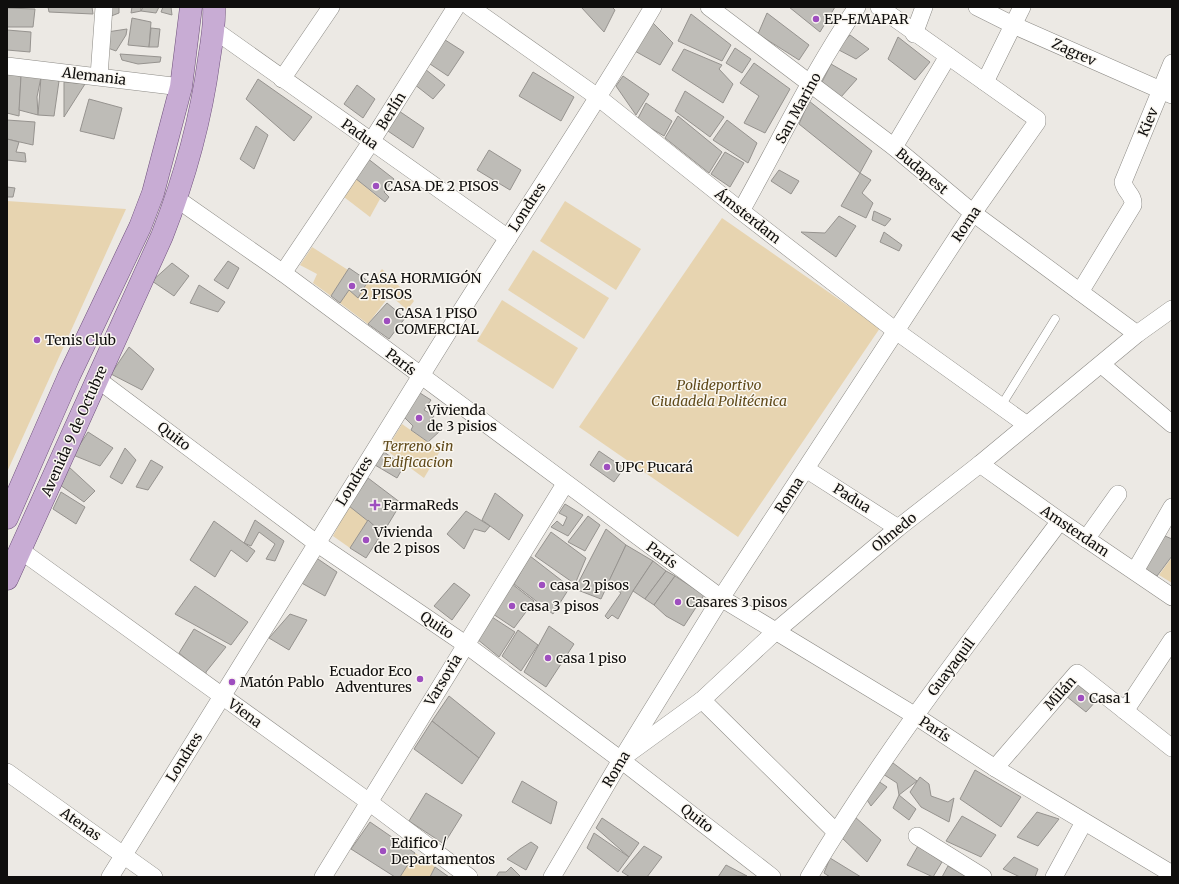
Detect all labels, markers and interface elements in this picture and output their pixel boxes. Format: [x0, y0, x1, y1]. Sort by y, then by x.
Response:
place label: EP-EMAPAR [824, 10, 909, 28]
marker: EP-EMAPAR [811, 14, 821, 24]
street label: Zagrev [1049, 34, 1100, 70]
street label: Alemania [60, 63, 128, 89]
street label: San Marino [771, 69, 825, 147]
street label: Berlín [372, 89, 410, 133]
street label: Kiev [1134, 104, 1163, 139]
street label: Padua [338, 115, 382, 153]
street label: Budapest [892, 144, 952, 198]
place label: CASA DE 2 PISOS [384, 177, 499, 195]
street label: Londres [504, 179, 550, 235]
marker: CASA DE 2 PISOS [371, 181, 381, 191]
street label: Ámsterdam [711, 184, 785, 247]
street label: Roma [948, 202, 985, 245]
place label: CASA HORMIGÓN 2 PISOS [360, 269, 482, 303]
marker: CASA HORMIGÓN 2 PISOS [347, 281, 357, 291]
place label: CASA 1 PISO COMERCIAL [395, 304, 479, 338]
marker: CASA 1 PISO COMERCIAL [382, 316, 392, 326]
place label: Tenis Club [45, 331, 116, 349]
marker: Tenis Club [32, 335, 42, 345]
street label: París [382, 345, 420, 380]
street label: Avenida 9 de Octubre [37, 363, 111, 500]
park label: Polideportivo Ciudadela Politécnica [651, 376, 787, 410]
place label: Vivienda de 3 pisios [426, 401, 497, 435]
marker: Vivienda de 3 pisios [414, 413, 424, 423]
street label: Quito [154, 418, 194, 454]
park label: Terreno sin Edificacion [383, 437, 453, 471]
street label: Londres [332, 453, 376, 509]
place label: UPC Pucará [615, 458, 694, 476]
marker: UPC Pucará [602, 462, 612, 472]
street label: Roma [771, 473, 807, 516]
street label: Padua [830, 479, 875, 517]
place label: FarmaReds [383, 496, 459, 514]
marker: FarmaReds [370, 500, 380, 510]
street label: Amsterdam [1036, 501, 1113, 561]
street label: Olmedo [868, 509, 920, 555]
place label: Vivienda de 2 pisos [373, 523, 440, 557]
marker: Vivienda de 2 pisos [361, 535, 371, 545]
street label: París [643, 538, 681, 572]
place label: casa 2 pisos [550, 576, 629, 594]
marker: casa 2 pisos [537, 580, 547, 590]
place label: Casares 3 pisos [686, 593, 787, 611]
place label: casa 3 pisos [520, 597, 599, 615]
marker: Casares 3 pisos [673, 597, 683, 607]
marker: casa 3 pisos [507, 601, 517, 611]
street label: Quito [417, 607, 457, 643]
street label: Guayaquil [923, 634, 979, 699]
place label: casa 1 piso [556, 649, 626, 667]
street label: Varsovia [420, 650, 466, 710]
marker: casa 1 piso [543, 653, 553, 663]
place label: Ecuador Eco Adventures [329, 662, 412, 696]
street label: Milán [1040, 672, 1080, 714]
place label: Matón Pablo [240, 673, 324, 691]
marker: Ecuador Eco Adventures [415, 674, 425, 684]
marker: Matón Pablo [227, 677, 237, 687]
place label: Casa 1 [1089, 689, 1130, 707]
marker: Casa 1 [1076, 693, 1086, 703]
street label: Viena [224, 694, 266, 732]
street label: París [916, 712, 954, 746]
street label: Londres [162, 729, 206, 785]
street label: Roma [598, 747, 634, 790]
street label: Quito [677, 800, 717, 836]
street label: Atenas [56, 803, 105, 845]
place label: Edifico / Departamentos [391, 834, 495, 868]
marker: Edifico / Departamentos [378, 846, 388, 856]

